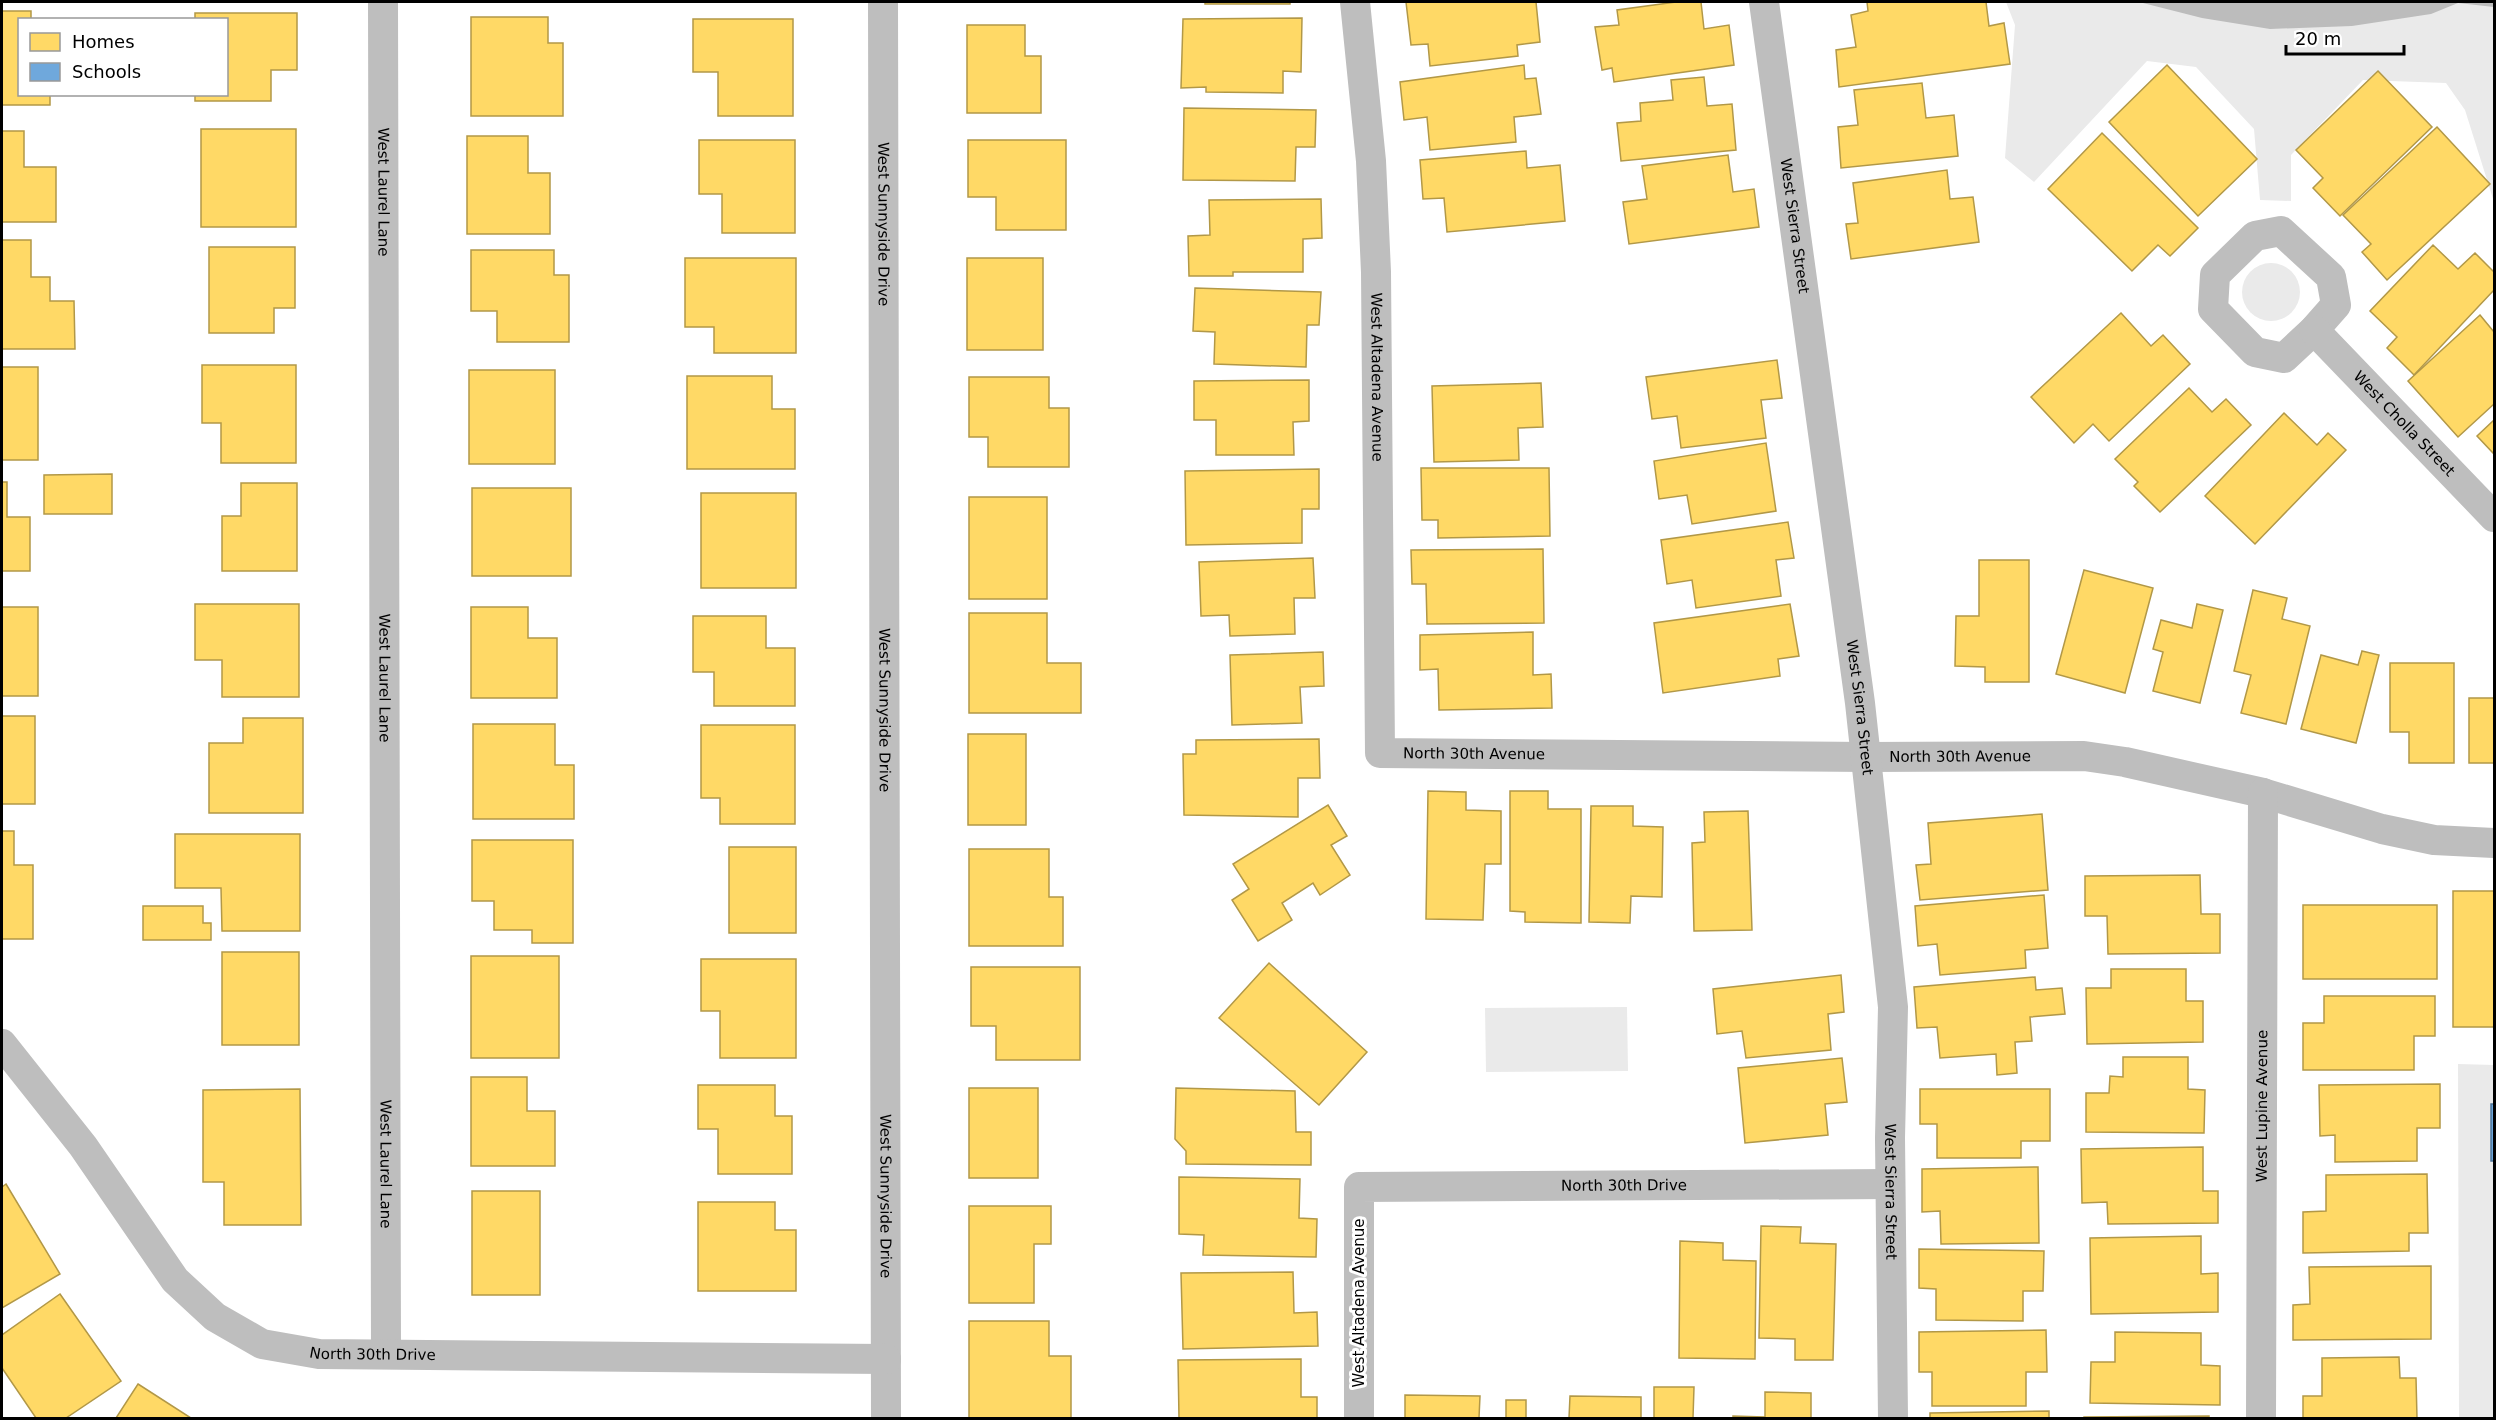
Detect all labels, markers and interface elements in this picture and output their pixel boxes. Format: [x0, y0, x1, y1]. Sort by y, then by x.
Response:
legend [18, 18, 228, 96]
scale bar [2286, 18, 2404, 56]
text: 20 m [2295, 28, 2341, 49]
text: Homes [72, 31, 135, 52]
text: Schools [72, 61, 141, 82]
street label: West Laurel Lane [374, 127, 393, 257]
street label: West Sunnyside Drive [874, 142, 893, 306]
street label: West Sierra Street [1776, 157, 1813, 295]
street label: West Altadena Avenue [1367, 292, 1387, 462]
street label: West Cholla Street [2350, 367, 2459, 480]
street label: West Laurel Lane [375, 613, 394, 743]
street label: West Sunnyside Drive [875, 628, 894, 792]
street label: West Sierra Street [1842, 639, 1877, 776]
street label: North 30th Avenue [1403, 744, 1545, 763]
street label: North 30th Avenue [1889, 747, 2031, 766]
street label: West Lupine Avenue [2253, 1030, 2271, 1182]
street label: West Laurel Lane [376, 1099, 395, 1229]
street label: West Sunnyside Drive [876, 1114, 895, 1278]
street label: West Sierra Street [1881, 1123, 1900, 1260]
street label: North 30th Drive [1561, 1176, 1687, 1195]
street label: West Altadena Avenue [1350, 1218, 1368, 1388]
street label: North 30th Drive [308, 1344, 436, 1364]

